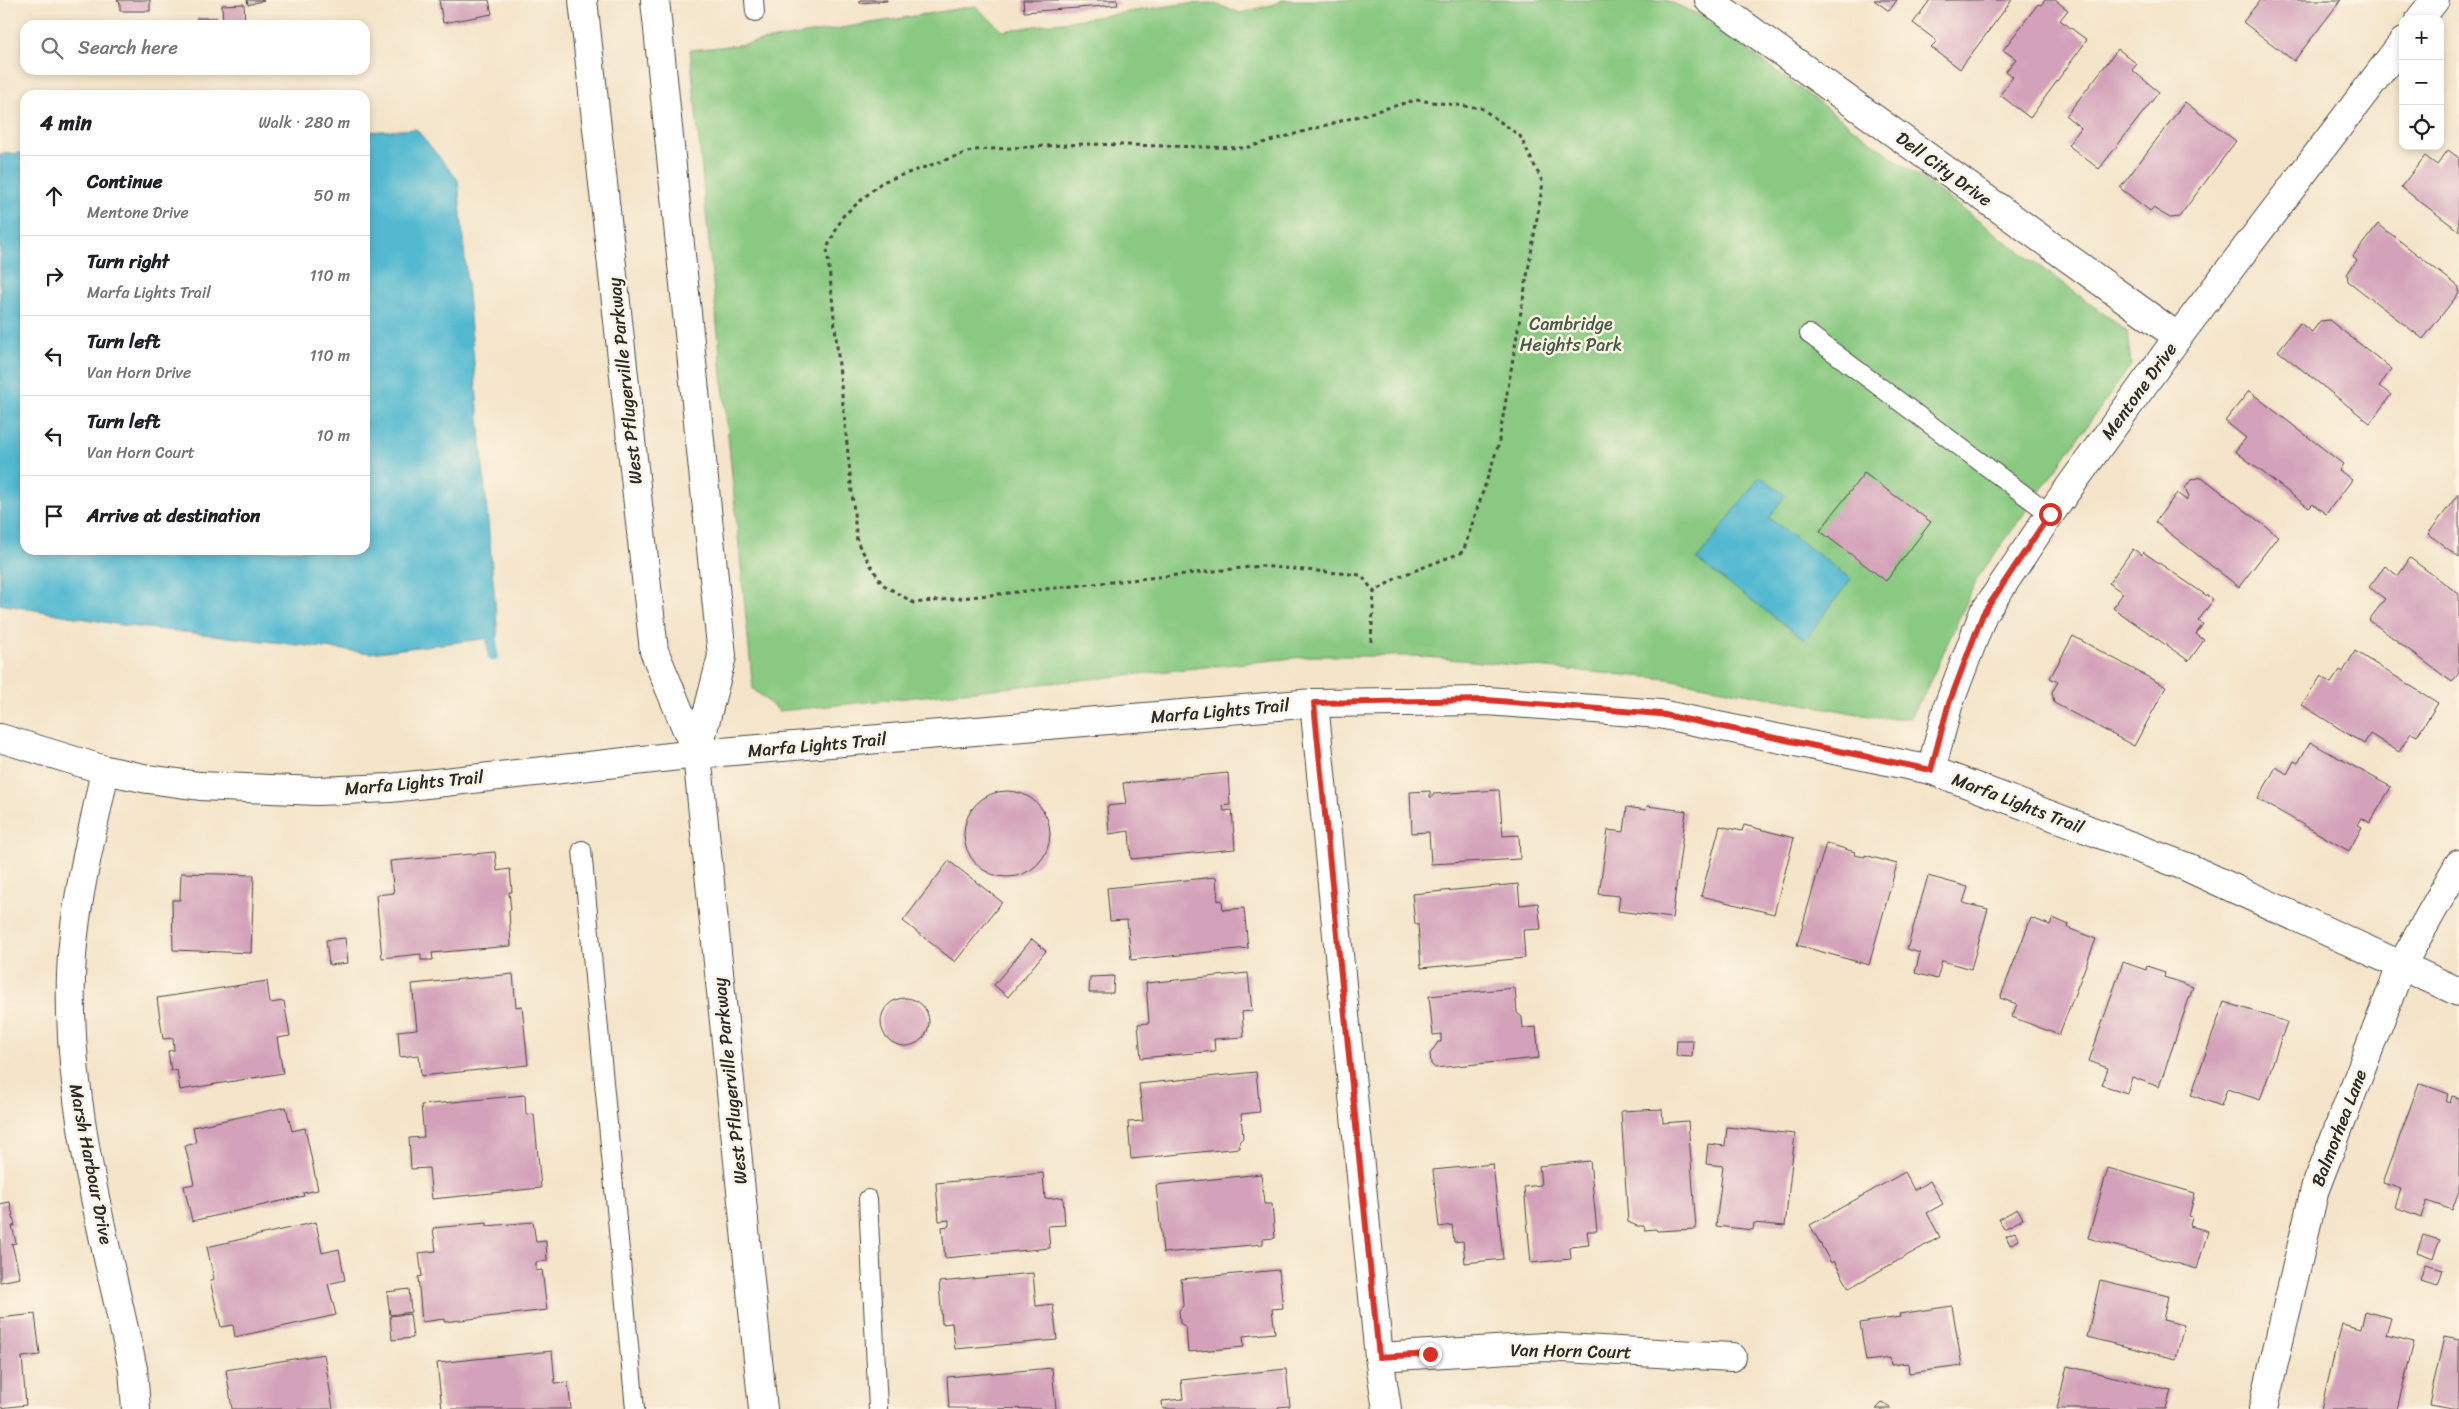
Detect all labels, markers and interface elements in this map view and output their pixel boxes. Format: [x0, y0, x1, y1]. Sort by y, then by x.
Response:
map controls [2399, 15, 2444, 150]
button: + [2399, 15, 2444, 60]
search box [20, 20, 370, 75]
text: Search here [78, 31, 178, 64]
icon: search [38, 34, 66, 62]
button: − [2399, 60, 2444, 105]
text: 4 min [40, 104, 92, 142]
button: locate [2399, 105, 2444, 150]
text: Walk · 280 m [259, 108, 350, 137]
street label: Dell City Drive [1889, 123, 1999, 215]
text: Continue [87, 165, 163, 198]
text: 50 m [314, 181, 350, 210]
icon: ahead [40, 182, 68, 210]
text: Mentone Drive [87, 198, 189, 227]
text: Turn right [87, 245, 169, 278]
text: 110 m [310, 261, 350, 290]
icon: right [40, 262, 68, 290]
street label: West Pflugerville Parkway [598, 275, 652, 486]
text: Marfa Lights Trail [87, 278, 211, 307]
park label: Cambridge Heights Park [1520, 308, 1622, 361]
text: Turn left [87, 325, 160, 358]
street label: Mentone Drive [2092, 335, 2186, 447]
text: 110 m [310, 341, 350, 370]
icon: left [40, 342, 68, 370]
text: Van Horn Drive [87, 358, 191, 387]
text: Turn left [87, 405, 160, 438]
text: 10 m [317, 421, 350, 450]
icon: left [40, 422, 68, 450]
text: Van Horn Court [87, 438, 195, 467]
text: Arrive at destination [87, 499, 260, 532]
icon: arrive [40, 502, 68, 530]
route start [2039, 503, 2062, 526]
street label: Marfa Lights Trail [1149, 689, 1292, 733]
street label: Marfa Lights Trail [746, 723, 889, 767]
street label: Marfa Lights Trail [343, 761, 486, 805]
street label: Marfa Lights Trail [1947, 763, 2090, 843]
street label: West Pflugerville Parkway [703, 975, 757, 1186]
street label: Balmorhea Lane [2302, 1064, 2376, 1191]
street label: Marsh Harbour Drive [60, 1081, 122, 1247]
street label: Van Horn Court [1510, 1334, 1632, 1368]
route end [1419, 1343, 1442, 1366]

